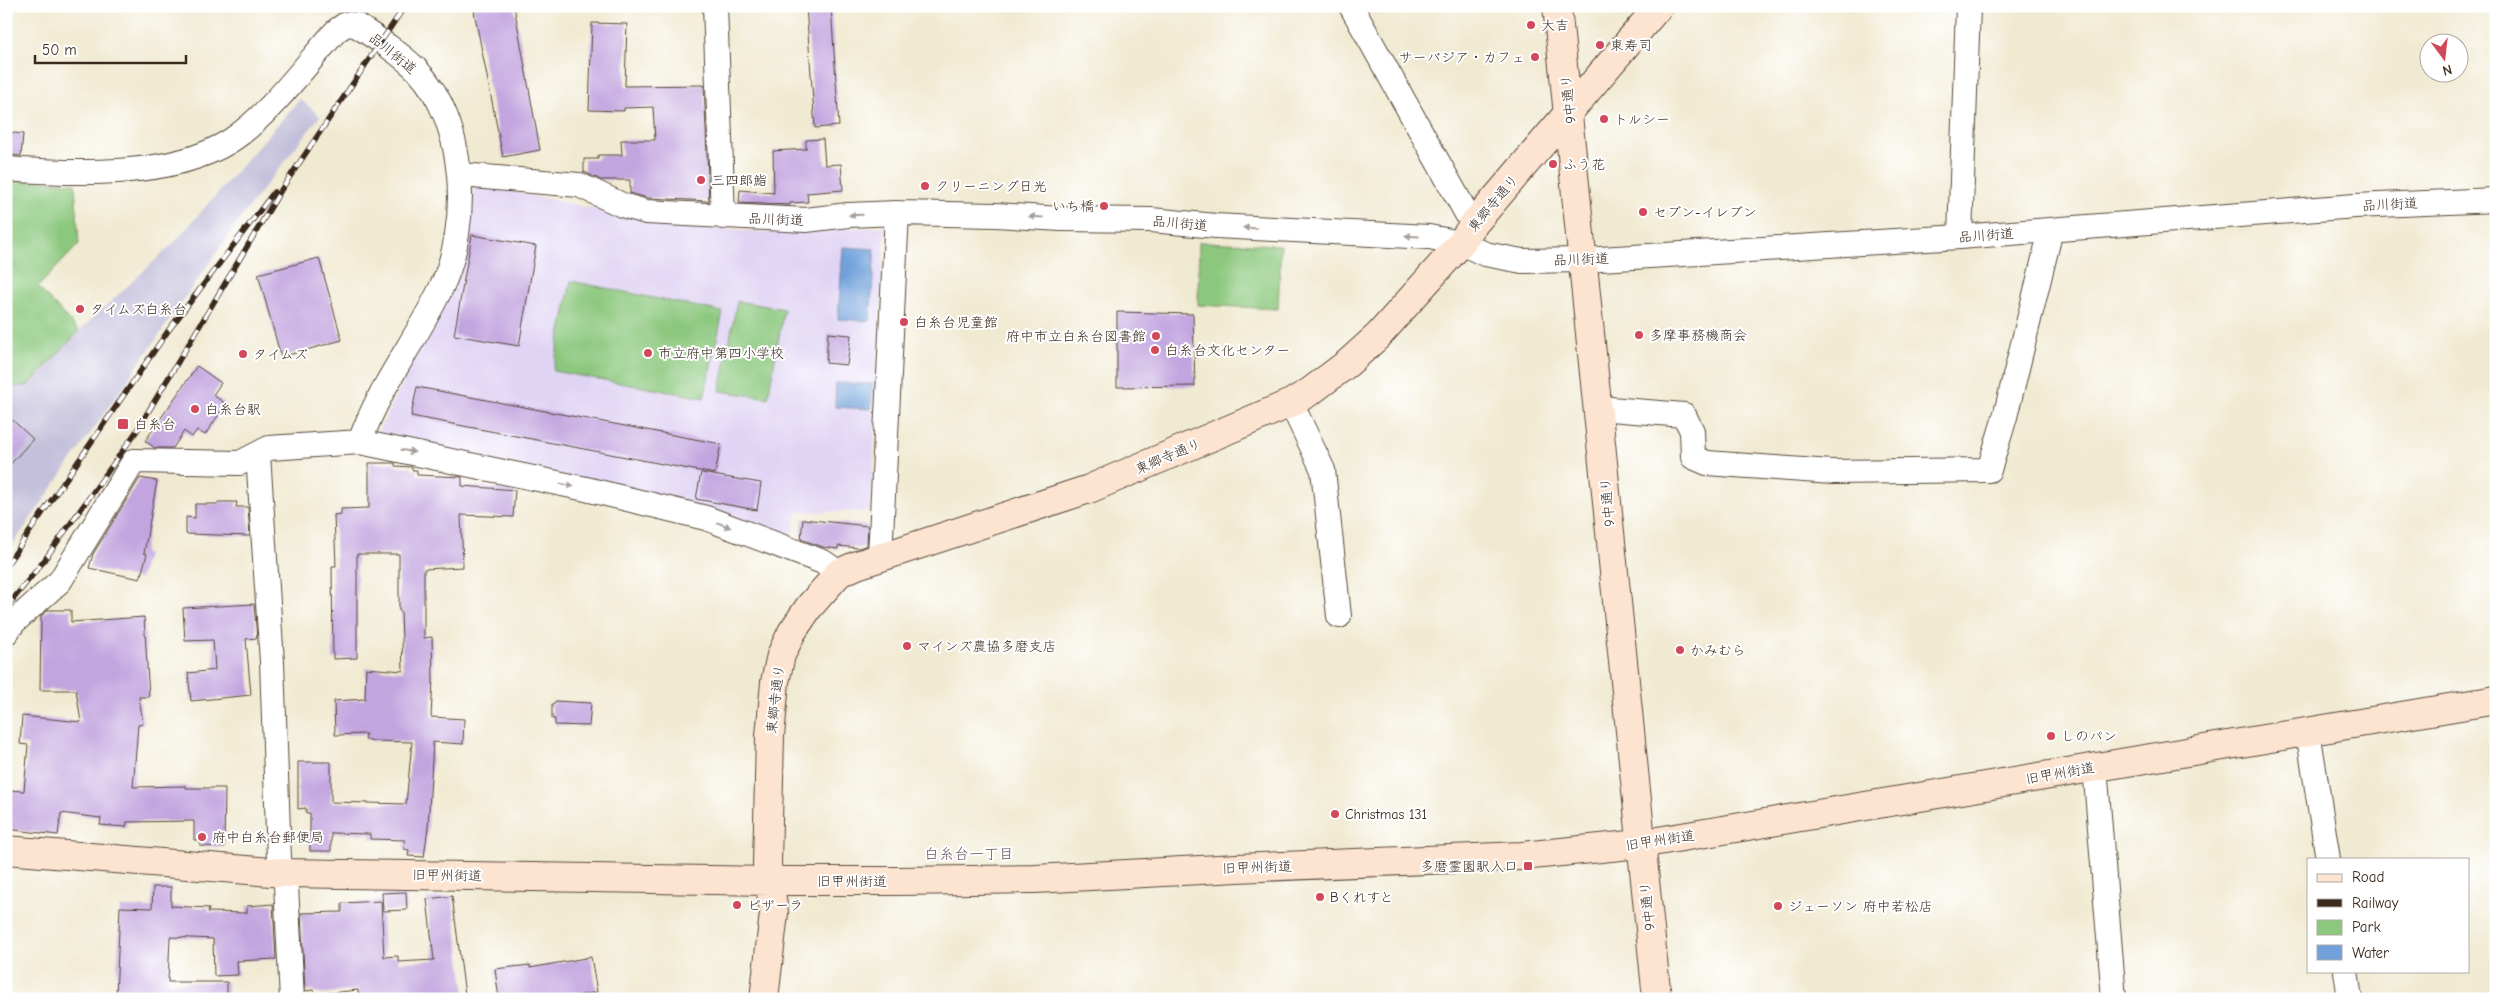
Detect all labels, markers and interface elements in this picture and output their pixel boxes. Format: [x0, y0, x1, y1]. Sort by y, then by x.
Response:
place label: 大吉 [1541, 17, 1569, 34]
marker: 大吉 [1525, 19, 1537, 31]
street label: 品川街道 [366, 29, 420, 78]
scale bar [35, 32, 186, 64]
north arrow [2420, 32, 2470, 82]
place label: 東寿司 [1610, 37, 1652, 54]
marker: 東寿司 [1594, 39, 1606, 51]
text: 50 m [42, 41, 77, 59]
place label: サーバジア・カフェ [1399, 49, 1525, 66]
marker: サーバジア・カフェ [1529, 51, 1541, 63]
text: N [2441, 61, 2454, 79]
street label: 9中通り [1557, 73, 1580, 124]
place label: トルシー [1614, 111, 1670, 128]
marker: トルシー [1598, 113, 1610, 125]
place label: ふう花 [1563, 156, 1605, 173]
marker: ふう花 [1547, 158, 1559, 170]
street label: 東郷寺通り [1464, 171, 1522, 236]
place label: 三四郎鮨 [711, 172, 767, 189]
marker: 三四郎鮨 [695, 174, 707, 186]
place label: クリーニング日光 [935, 178, 1047, 195]
marker: クリーニング日光 [919, 180, 931, 192]
street label: 品川街道 [2362, 195, 2418, 214]
place label: いち橋 [1052, 198, 1094, 215]
marker: いち橋 [1098, 200, 1110, 212]
place label: セブン-イレブン [1653, 204, 1757, 221]
marker: セブン-イレブン [1637, 206, 1649, 218]
street label: 品川街道 [748, 210, 804, 229]
one-way arrow [847, 211, 863, 219]
one-way arrow [1027, 213, 1043, 221]
street label: 品川街道 [1151, 213, 1209, 234]
one-way arrow [1242, 223, 1258, 231]
street label: 品川街道 [1958, 225, 2015, 246]
one-way arrow [1404, 232, 1420, 240]
street label: 品川街道 [1553, 250, 1609, 269]
place label: タイムズ白糸台 [90, 301, 187, 318]
marker: タイムズ白糸台 [74, 303, 86, 315]
place label: 白糸台児童館 [914, 314, 998, 331]
marker: 白糸台児童館 [898, 316, 910, 328]
place label: 多摩事務機商会 [1649, 327, 1747, 344]
place label: 府中市立白糸台図書館 [1006, 328, 1146, 345]
marker: 多摩事務機商会 [1633, 329, 1645, 341]
marker: 府中市立白糸台図書館 [1150, 330, 1162, 342]
place label: 白糸台文化センター [1165, 342, 1290, 359]
marker: 白糸台文化センター [1149, 344, 1161, 356]
place label: 市立府中第四小学校 [658, 345, 784, 362]
place label: タイムズ [253, 346, 308, 363]
marker: 市立府中第四小学校 [642, 347, 654, 359]
marker: タイムズ [237, 348, 249, 360]
place label: 白糸台駅 [205, 401, 261, 418]
marker: 白糸台駅 [189, 403, 201, 415]
place label: 白糸台 [134, 416, 176, 433]
marker: 白糸台 [116, 417, 130, 431]
street label: 東郷寺通り [1133, 435, 1204, 478]
one-way arrow [400, 447, 416, 455]
street label: 9中通り [1597, 477, 1618, 527]
one-way arrow [559, 481, 574, 489]
one-way arrow [717, 521, 732, 529]
place label: マインズ農協多磨支店 [917, 638, 1056, 655]
marker: マインズ農協多磨支店 [901, 640, 913, 652]
place label: かみむら [1690, 642, 1746, 659]
marker: かみむら [1674, 644, 1686, 656]
street label: 東郷寺通り [763, 663, 788, 735]
place label: しのパン [2061, 728, 2117, 745]
marker: しのパン [2045, 730, 2057, 742]
street label: 旧甲州街道 [2024, 759, 2096, 788]
place label: Christmas 131 [1345, 806, 1427, 823]
marker: Christmas 131 [1329, 808, 1341, 820]
street label: 旧甲州街道 [1624, 827, 1696, 854]
place label: 府中白糸台郵便局 [212, 829, 324, 846]
marker: 府中白糸台郵便局 [196, 831, 208, 843]
district label: 白糸台一丁目 [924, 845, 1014, 863]
street label: 旧甲州街道 [1222, 858, 1292, 877]
place label: 多磨霊園駅入口 [1420, 858, 1518, 875]
legend [2307, 858, 2470, 972]
marker: 多磨霊園駅入口 [1522, 860, 1534, 872]
street label: 旧甲州街道 [412, 866, 482, 885]
text: Road [2352, 868, 2384, 886]
street label: 旧甲州街道 [817, 873, 887, 890]
street label: 9中通り [1636, 880, 1659, 931]
place label: Bくれすと [1330, 889, 1394, 906]
marker: Bくれすと [1314, 891, 1326, 903]
text: Railway [2352, 894, 2399, 912]
place label: ピザーラ [747, 897, 803, 914]
place label: ジェーソン 府中若松店 [1788, 898, 1933, 915]
marker: ピザーラ [731, 899, 743, 911]
marker: ジェーソン 府中若松店 [1772, 900, 1784, 912]
text: Park [2352, 918, 2381, 936]
text: Water [2352, 944, 2389, 962]

